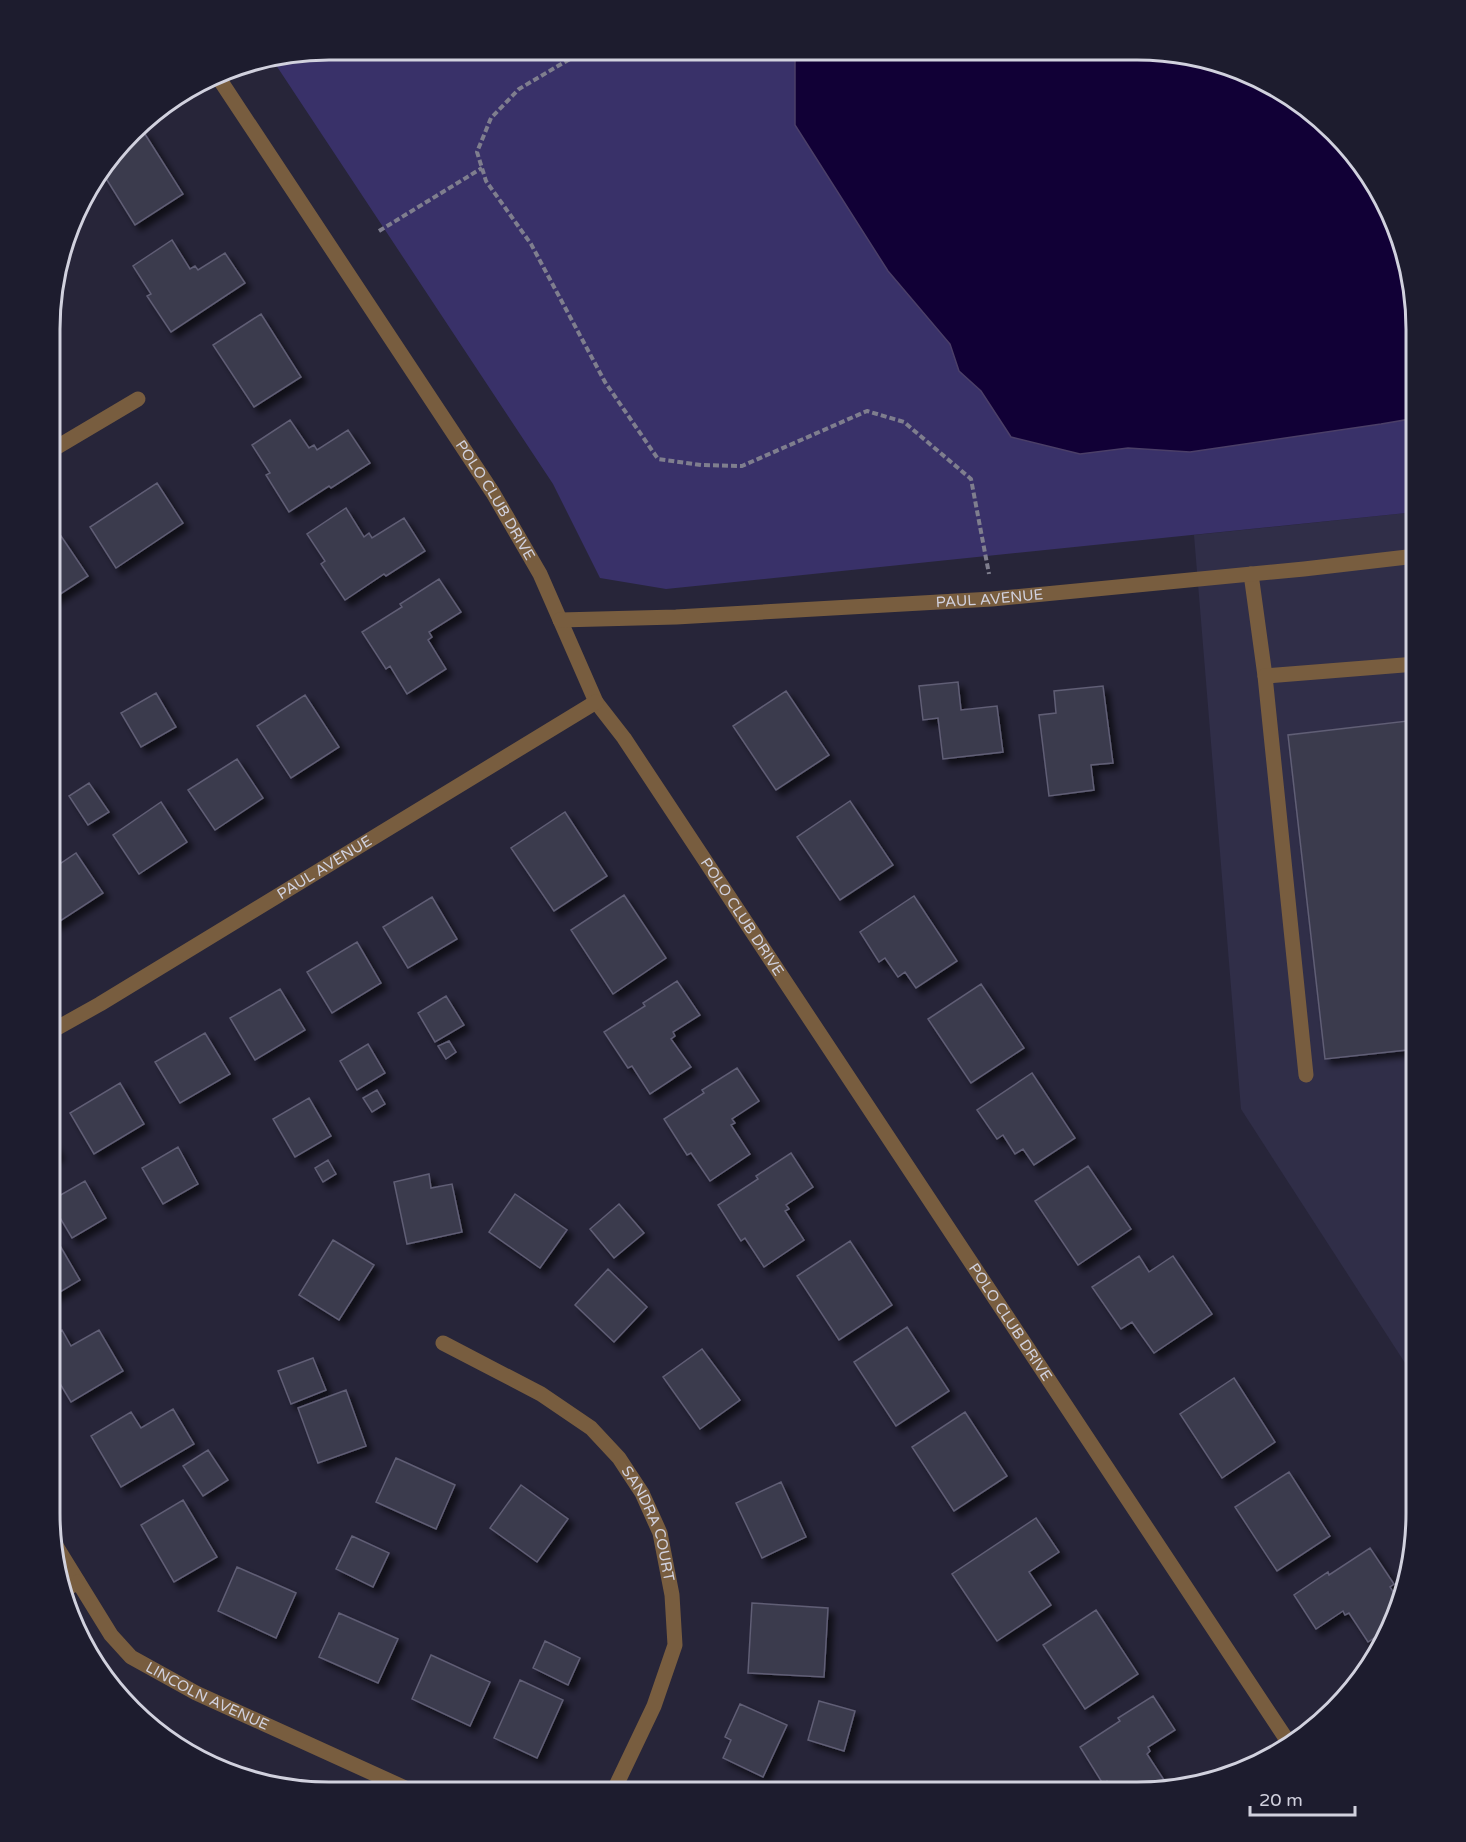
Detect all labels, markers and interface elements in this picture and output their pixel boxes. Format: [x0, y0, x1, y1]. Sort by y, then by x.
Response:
street label: POLO CLUB DRIVE [452, 437, 539, 563]
street label: PAUL AVENUE [935, 585, 1044, 611]
street label: PAUL AVENUE [274, 832, 375, 903]
street label: POLO CLUB DRIVE [697, 854, 788, 979]
street label: POLO CLUB DRIVE [965, 1260, 1056, 1384]
street label: SANDRA COURT [618, 1463, 678, 1583]
street label: LINCOLN AVENUE [142, 1658, 272, 1734]
scale bar [1250, 1779, 1355, 1817]
text: 20 m [1259, 1789, 1303, 1811]

